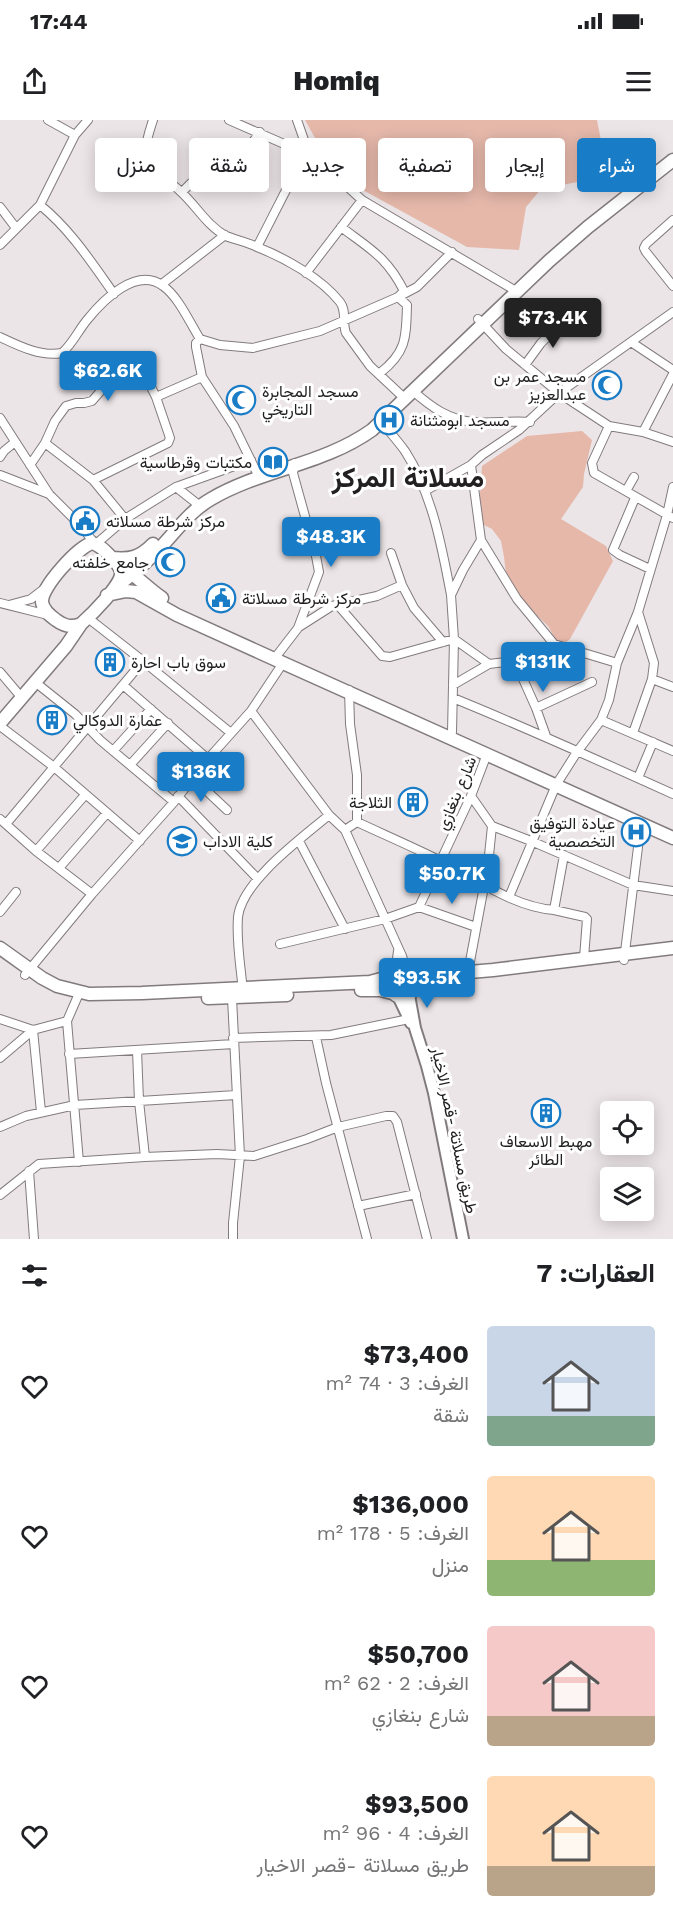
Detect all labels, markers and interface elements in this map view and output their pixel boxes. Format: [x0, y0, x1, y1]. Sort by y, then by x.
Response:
text: 17:44 [30, 9, 88, 34]
icon: share [18, 65, 51, 98]
text: Homiq [293, 65, 380, 97]
icon: menu [622, 65, 655, 98]
chip: منزل [95, 138, 177, 192]
chip: شقة [189, 138, 269, 192]
chip: جديد [281, 138, 366, 192]
chip: تصفية [378, 138, 473, 192]
chip: إيجار [485, 138, 565, 192]
chip: شراء [577, 138, 656, 192]
pin: $73.4K [504, 298, 602, 349]
text: $73.4K [518, 305, 588, 329]
pin: $62.6K [59, 351, 157, 402]
text: $62.6K [74, 358, 142, 382]
place label: مسجد عمر بن عبدالعزيز [494, 367, 586, 405]
mosque icon: مسجد عمر بن عبدالعزيز [591, 369, 623, 401]
place label: مسجد المجابرة التاريخي [262, 382, 359, 423]
mosque icon: مسجد المجابرة التاريخي [225, 384, 257, 416]
hospital icon: مسجد ابومثنانة [373, 404, 405, 436]
place label: مسجد ابومثنانة [410, 411, 510, 431]
library icon: مكتبات وقرطاسية [257, 446, 289, 478]
place label: مكتبات وقرطاسية [140, 453, 252, 473]
district label: مسلاتة المركز [331, 461, 484, 495]
public building icon: مركز شرطة مسلاته [69, 505, 101, 537]
place label: مركز شرطة مسلاته [106, 512, 225, 532]
pin: $48.3K [282, 517, 380, 568]
text: $48.3K [296, 524, 366, 548]
mosque icon: جامع خلفته [154, 546, 186, 578]
place label: جامع خلفته [72, 553, 149, 574]
public building icon: مركز شرطة مسلاتة [205, 582, 237, 614]
place label: مركز شرطة مسلاتة [242, 589, 361, 609]
pin: $131K [501, 642, 585, 693]
building icon: سوق باب احارة [94, 646, 126, 678]
text: $131K [515, 649, 571, 673]
place label: سوق باب احارة [131, 653, 226, 673]
building icon: عمارة الدوكالي [36, 704, 68, 736]
place label: عمارة الدوكالي [73, 711, 162, 734]
pin: $136K [159, 752, 243, 803]
street label: شارع بنغازي [433, 754, 484, 834]
text: $136K [171, 759, 231, 783]
building icon: الثلاجة [397, 786, 429, 818]
place label: الثلاجة [349, 793, 392, 812]
place label: عيادة التوفيق التخصصية [529, 814, 615, 851]
hospital icon: عيادة التوفيق التخصصية [620, 816, 652, 848]
school or university icon: كلية الاداب [166, 825, 198, 857]
place label: كلية الاداب [203, 832, 273, 851]
pin: $50.7K [403, 854, 501, 905]
text: $50.7K [419, 861, 485, 885]
pin: $93.5K [378, 958, 476, 1009]
text: $93.5K [393, 965, 461, 989]
street label: طريق مسلاتة -قصر الاخيار [426, 1044, 481, 1215]
building icon: مهبط الاسعاف الطائر [530, 1097, 562, 1129]
map controls [600, 1101, 654, 1221]
button: locate [600, 1101, 654, 1155]
place label: مهبط الاسعاف الطائر [500, 1132, 592, 1170]
button: layers [600, 1167, 654, 1221]
text: العقارات: 7 [536, 1258, 655, 1288]
icon: filters [18, 1259, 51, 1292]
text: $73,400 [363, 1339, 469, 1369]
icon: home [535, 1350, 607, 1422]
icon: heart [18, 1370, 51, 1403]
text: الغرف: 3 · 74 m² [326, 1371, 469, 1395]
text: شقة [433, 1403, 469, 1427]
text: $136,000 [352, 1489, 469, 1519]
icon: home [535, 1500, 607, 1572]
icon: heart [18, 1520, 51, 1553]
text: الغرف: 5 · 178 m² [317, 1521, 469, 1545]
text: منزل [432, 1553, 469, 1577]
text: $50,700 [367, 1639, 469, 1669]
icon: home [535, 1650, 607, 1722]
icon: heart [18, 1670, 51, 1703]
text: الغرف: 2 · 62 m² [324, 1671, 469, 1695]
text: شارع بنغازي [372, 1703, 469, 1727]
text: $93,500 [365, 1789, 469, 1819]
icon: home [535, 1800, 607, 1872]
icon: heart [18, 1820, 51, 1853]
text: الغرف: 4 · 96 m² [323, 1821, 469, 1845]
text: طريق مسلاتة -قصر الاخيار [257, 1853, 469, 1877]

